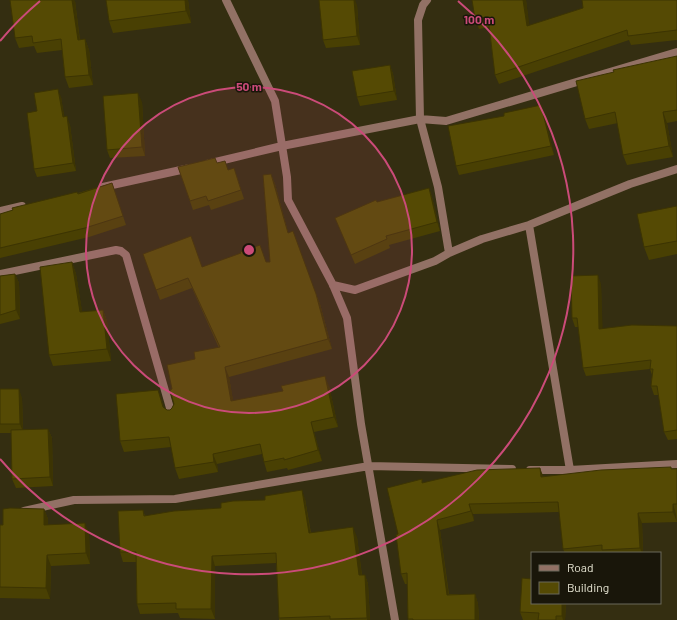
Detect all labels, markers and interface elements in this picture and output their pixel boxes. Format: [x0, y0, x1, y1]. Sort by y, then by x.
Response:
text: 100 m [464, 12, 494, 26]
text: 50 m [236, 79, 262, 93]
centre of rings [242, 243, 256, 257]
legend [531, 552, 661, 604]
text: Road [567, 560, 594, 574]
text: Building [567, 580, 609, 594]

